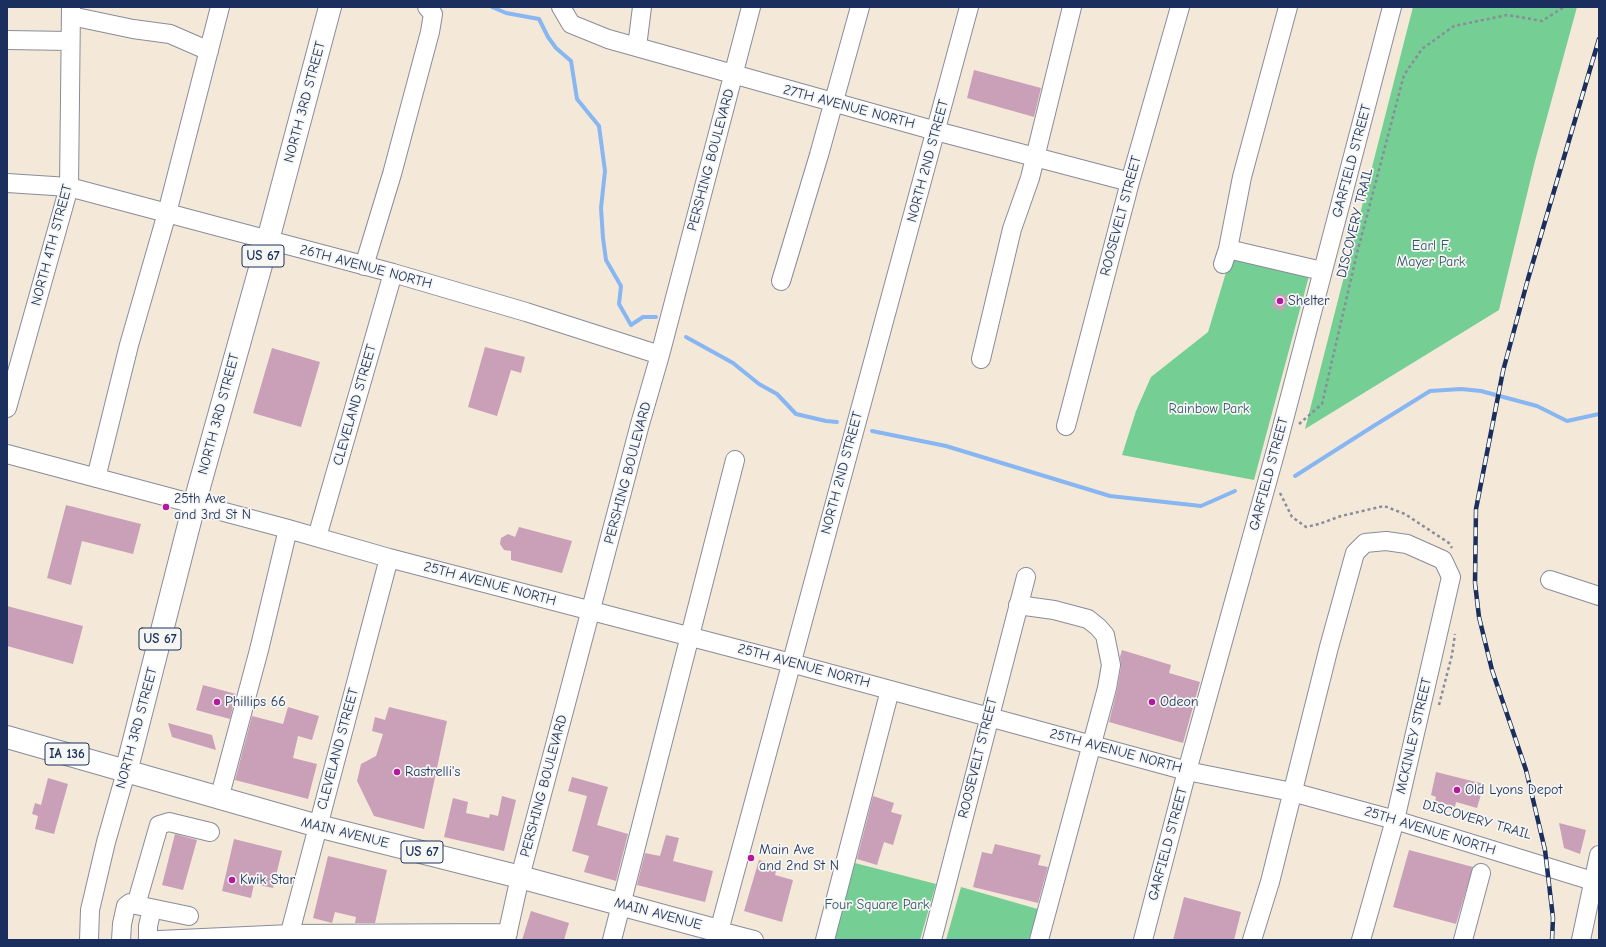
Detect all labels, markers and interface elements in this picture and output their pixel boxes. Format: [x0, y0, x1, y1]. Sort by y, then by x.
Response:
street label: NORTH 3RD STREET [281, 39, 329, 165]
street label: 27TH AVENUE NORTH [781, 81, 917, 133]
street label: PERSHING BOULEVARD [684, 87, 738, 233]
street label: NORTH 2ND STREET [904, 98, 952, 224]
street label: GARFIELD STREET [1329, 103, 1375, 219]
street label: ROOSEVELT STREET [1097, 154, 1145, 278]
street label: DISCOVERY TRAIL [1333, 166, 1377, 280]
street label: NORTH 4TH STREET [28, 182, 76, 308]
park label: Earl F. Mayer Park [1396, 238, 1466, 270]
street label: 26TH AVENUE NORTH [298, 241, 434, 293]
road number: US 67 [242, 245, 284, 267]
place label: Shelter [1288, 293, 1329, 309]
marker: Shelter [1275, 296, 1285, 306]
street label: CLEVELAND STREET [330, 342, 380, 468]
street label: NORTH 3RD STREET [195, 351, 243, 477]
street label: PERSHING BOULEVARD [601, 400, 655, 546]
park label: Rainbow Park [1169, 401, 1249, 417]
street label: NORTH 2ND STREET [818, 410, 866, 536]
street label: GARFIELD STREET [1246, 416, 1292, 532]
place label: 25th Ave and 3rd St N [174, 491, 251, 524]
marker: 25th Ave and 3rd St N [161, 502, 171, 512]
street label: 25TH AVENUE NORTH [422, 558, 558, 610]
road number: US 67 [139, 628, 181, 650]
street label: 25TH AVENUE NORTH [736, 640, 872, 692]
street label: NORTH 3RD STREET [113, 665, 161, 791]
street label: MCKINLEY STREET [1392, 676, 1436, 796]
street label: CLEVELAND STREET [314, 686, 362, 812]
place label: Phillips 66 [225, 694, 286, 710]
place label: Odeon [1160, 694, 1199, 710]
street label: ROOSEVELT STREET [955, 696, 1001, 820]
marker: Phillips 66 [212, 697, 222, 707]
marker: Odeon [1147, 697, 1157, 707]
street label: PERSHING BOULEVARD [517, 713, 571, 859]
street label: 25TH AVENUE NORTH [1048, 725, 1184, 777]
road number: IA 136 [45, 743, 89, 765]
place label: Rastrelli's [405, 764, 460, 780]
marker: Rastrelli's [392, 767, 402, 777]
place label: Old Lyons Depot [1465, 782, 1562, 798]
marker: Old Lyons Depot [1452, 785, 1462, 795]
street label: GARFIELD STREET [1145, 786, 1191, 902]
street label: DISCOVERY TRAIL [1421, 796, 1533, 844]
street label: 25TH AVENUE NORTH [1362, 803, 1498, 859]
street label: MAIN AVENUE [299, 814, 391, 852]
road number: US 67 [401, 841, 443, 863]
place label: Main Ave and 2nd St N [759, 842, 839, 874]
marker: Main Ave and 2nd St N [746, 853, 756, 863]
place label: Kwik Star [240, 872, 295, 888]
marker: Kwik Star [227, 875, 237, 885]
street label: MAIN AVENUE [612, 894, 704, 934]
park label: Four Square Park [824, 897, 930, 913]

